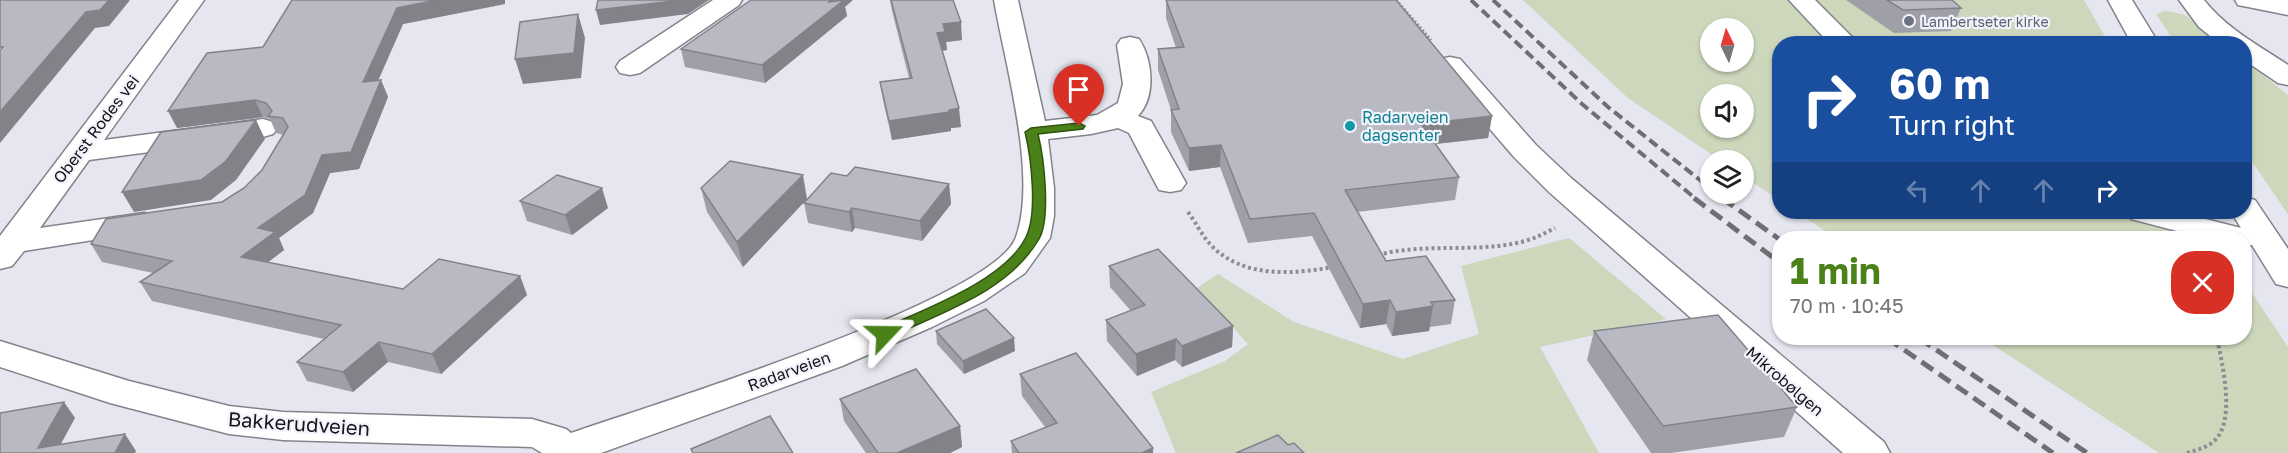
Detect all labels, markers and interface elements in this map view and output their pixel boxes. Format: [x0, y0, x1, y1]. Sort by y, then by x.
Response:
place label: Lambertseter kirke [1921, 13, 2049, 30]
marker: Lambertseter kirke [1902, 14, 1916, 28]
north arrow [1700, 18, 1754, 72]
map controls [1700, 18, 1754, 204]
text: 60 m [1889, 58, 1990, 108]
icon: right [1790, 60, 1868, 138]
pin [1053, 64, 1104, 126]
street label: Oberst Rodes vei [49, 71, 143, 187]
icon: arrive [1062, 73, 1095, 106]
button: sound [1700, 84, 1754, 138]
place label: Radarveien dagsenter [1362, 107, 1449, 145]
text: Turn right [1889, 109, 2015, 141]
marker: Radarveien dagsenter [1343, 119, 1357, 133]
button: layers [1700, 150, 1754, 204]
icon: left [1901, 174, 1934, 207]
icon: ahead [1964, 174, 1997, 207]
icon: ahead [2027, 174, 2060, 207]
icon: right [2090, 174, 2123, 207]
text: 1 min [1790, 249, 1881, 292]
button: close [2171, 251, 2234, 314]
text: 70 m · 10:45 [1790, 293, 1904, 317]
position arrow [853, 302, 917, 366]
street label: Mikrobølgen [1742, 342, 1828, 420]
street label: Radarveien [745, 347, 833, 395]
street label: Bakkerudveien [227, 406, 371, 440]

